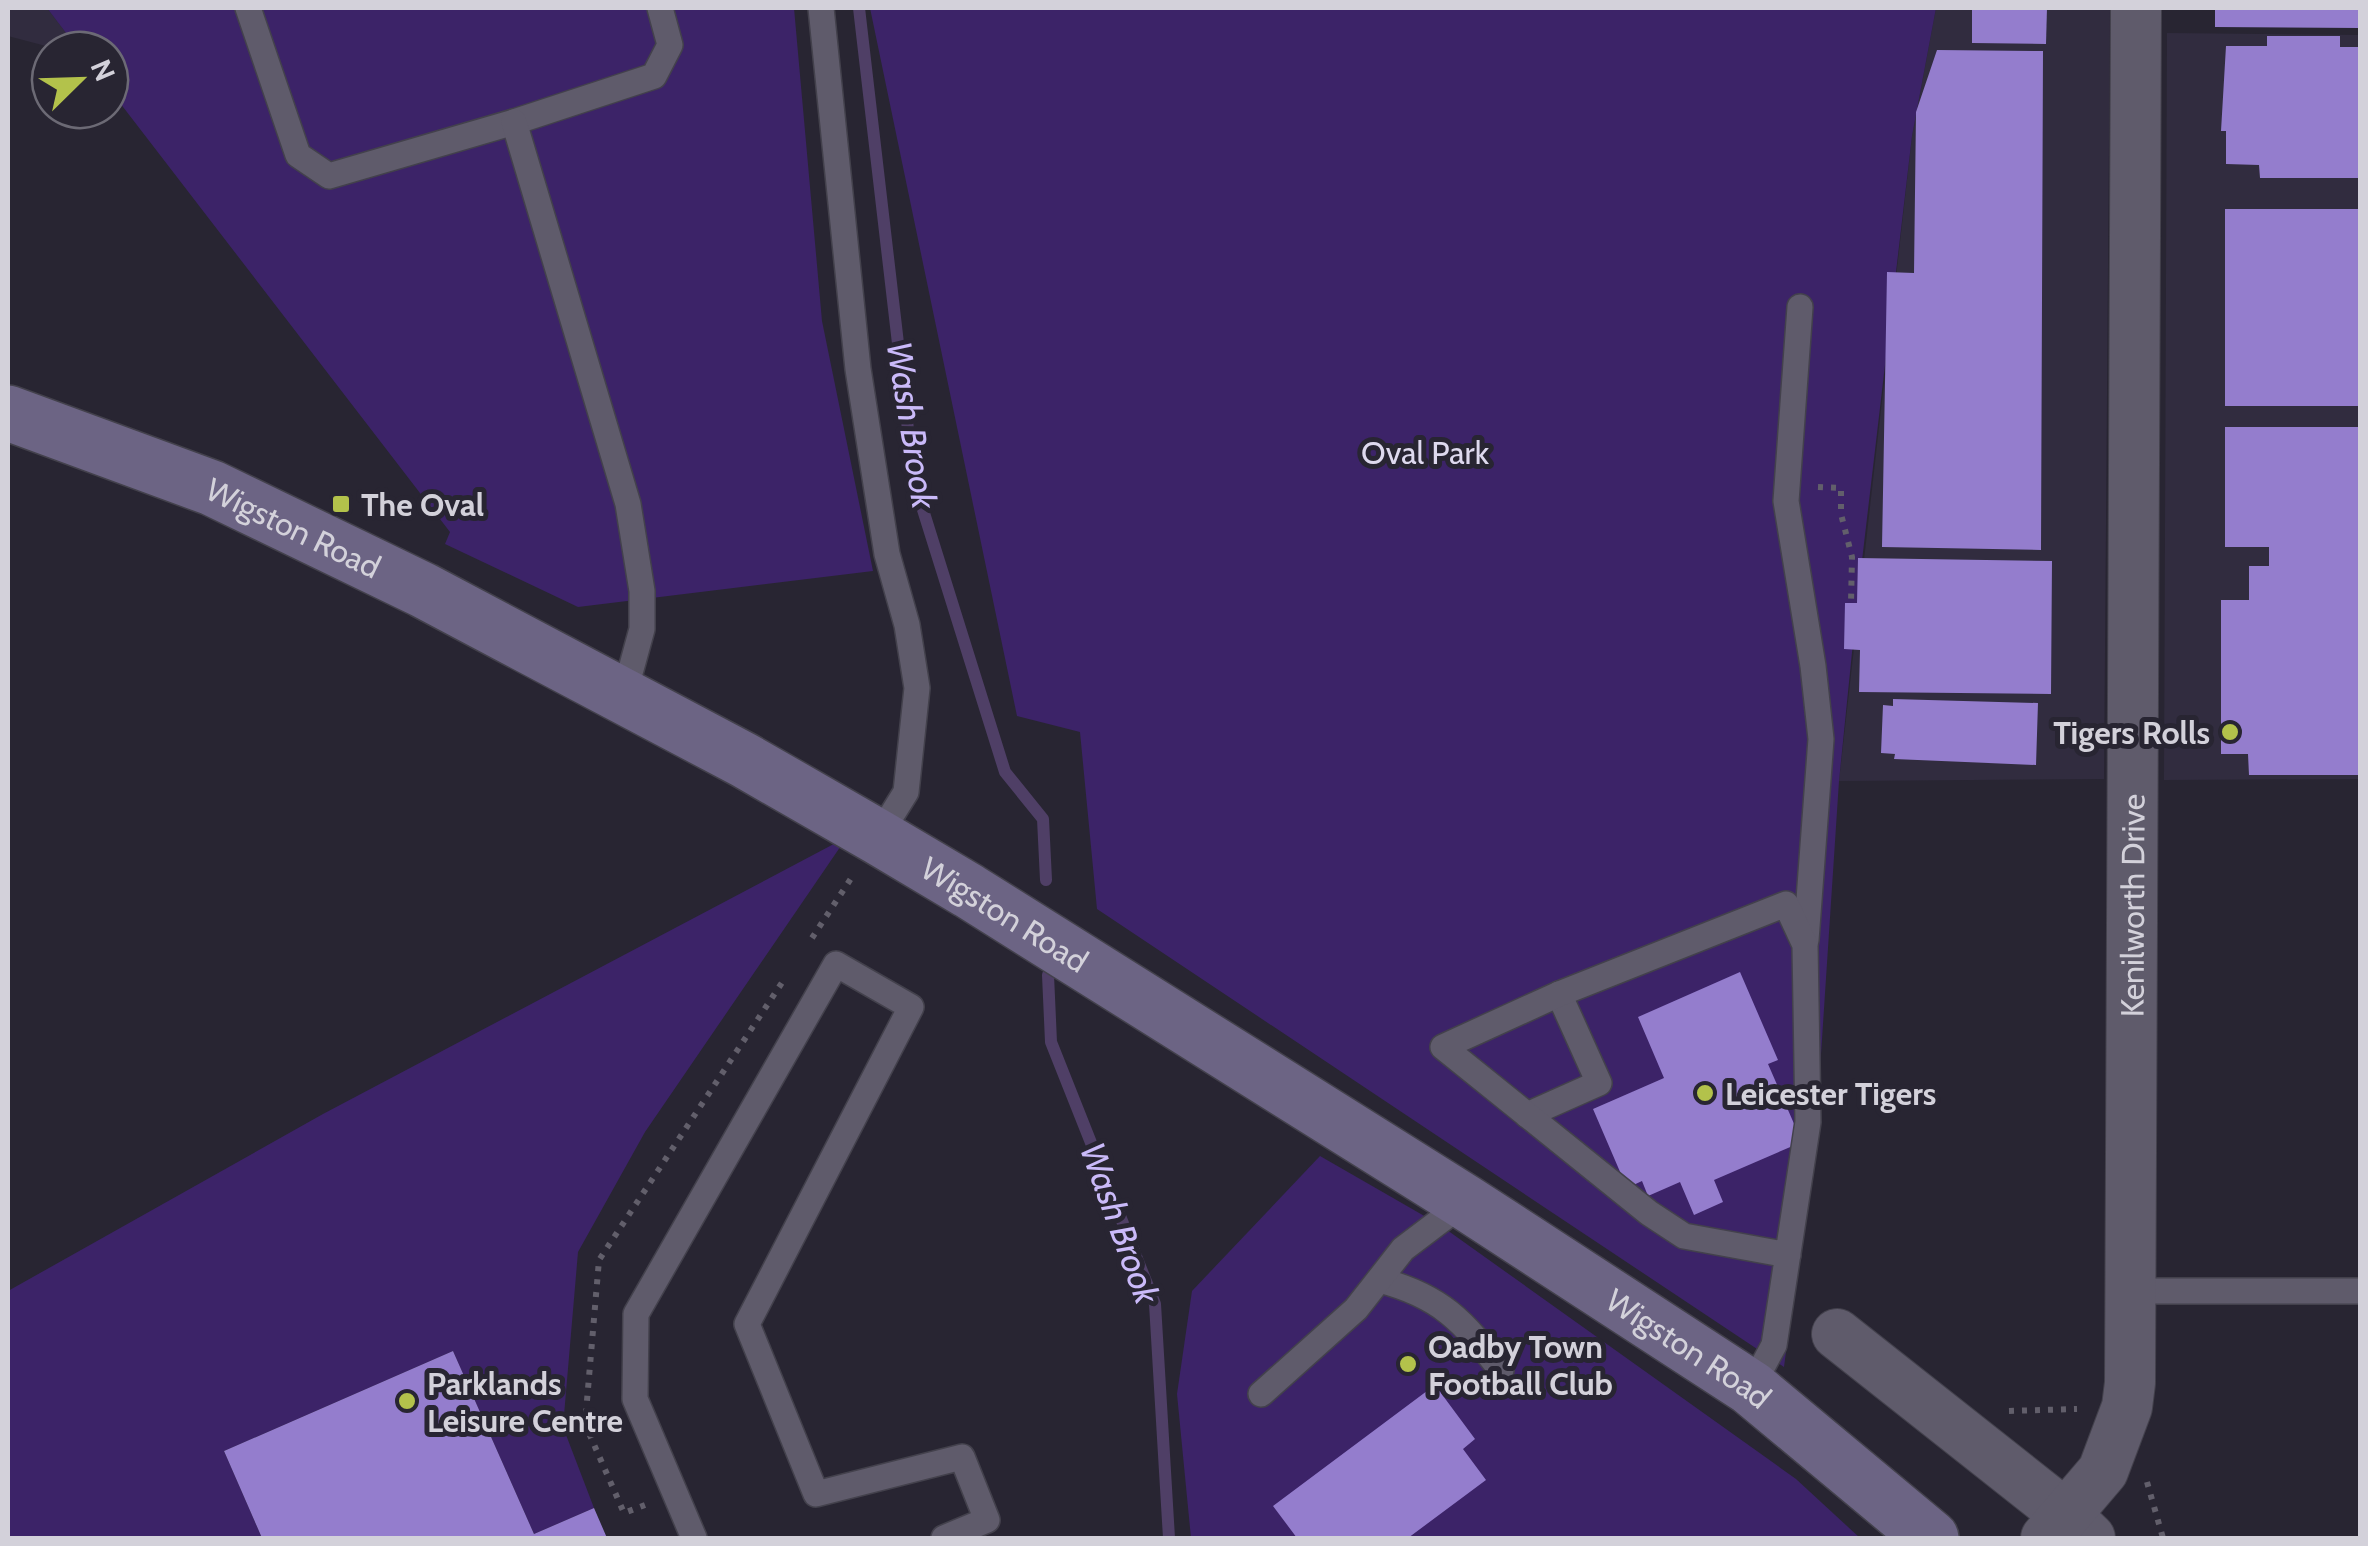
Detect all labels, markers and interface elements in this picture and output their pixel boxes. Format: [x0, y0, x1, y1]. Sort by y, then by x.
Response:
north arrow [30, 30, 130, 130]
text: N [83, 54, 123, 86]
water label: Wash Brook [878, 338, 947, 513]
park label: Oval Park [1361, 433, 1490, 472]
street label: Wigston Road [200, 469, 387, 586]
place label: The Oval [361, 485, 484, 524]
marker: The Oval [330, 493, 352, 515]
place label: Tigers Rolls [2053, 713, 2210, 752]
marker: Tigers Rolls [2219, 721, 2241, 743]
street label: Kenilworth Drive [2112, 794, 2152, 1017]
street label: Wigston Road [915, 848, 1096, 980]
place label: Leicester Tigers [1725, 1074, 1936, 1113]
marker: Leicester Tigers [1694, 1082, 1716, 1104]
water label: Wash Brook [1071, 1137, 1169, 1310]
street label: Wigston Road [1599, 1280, 1779, 1416]
place label: Oadby Town Football Club [1428, 1327, 1613, 1403]
marker: Oadby Town Football Club [1397, 1353, 1419, 1375]
place label: Parklands Leisure Centre [427, 1364, 623, 1440]
marker: Parklands Leisure Centre [396, 1390, 418, 1412]

